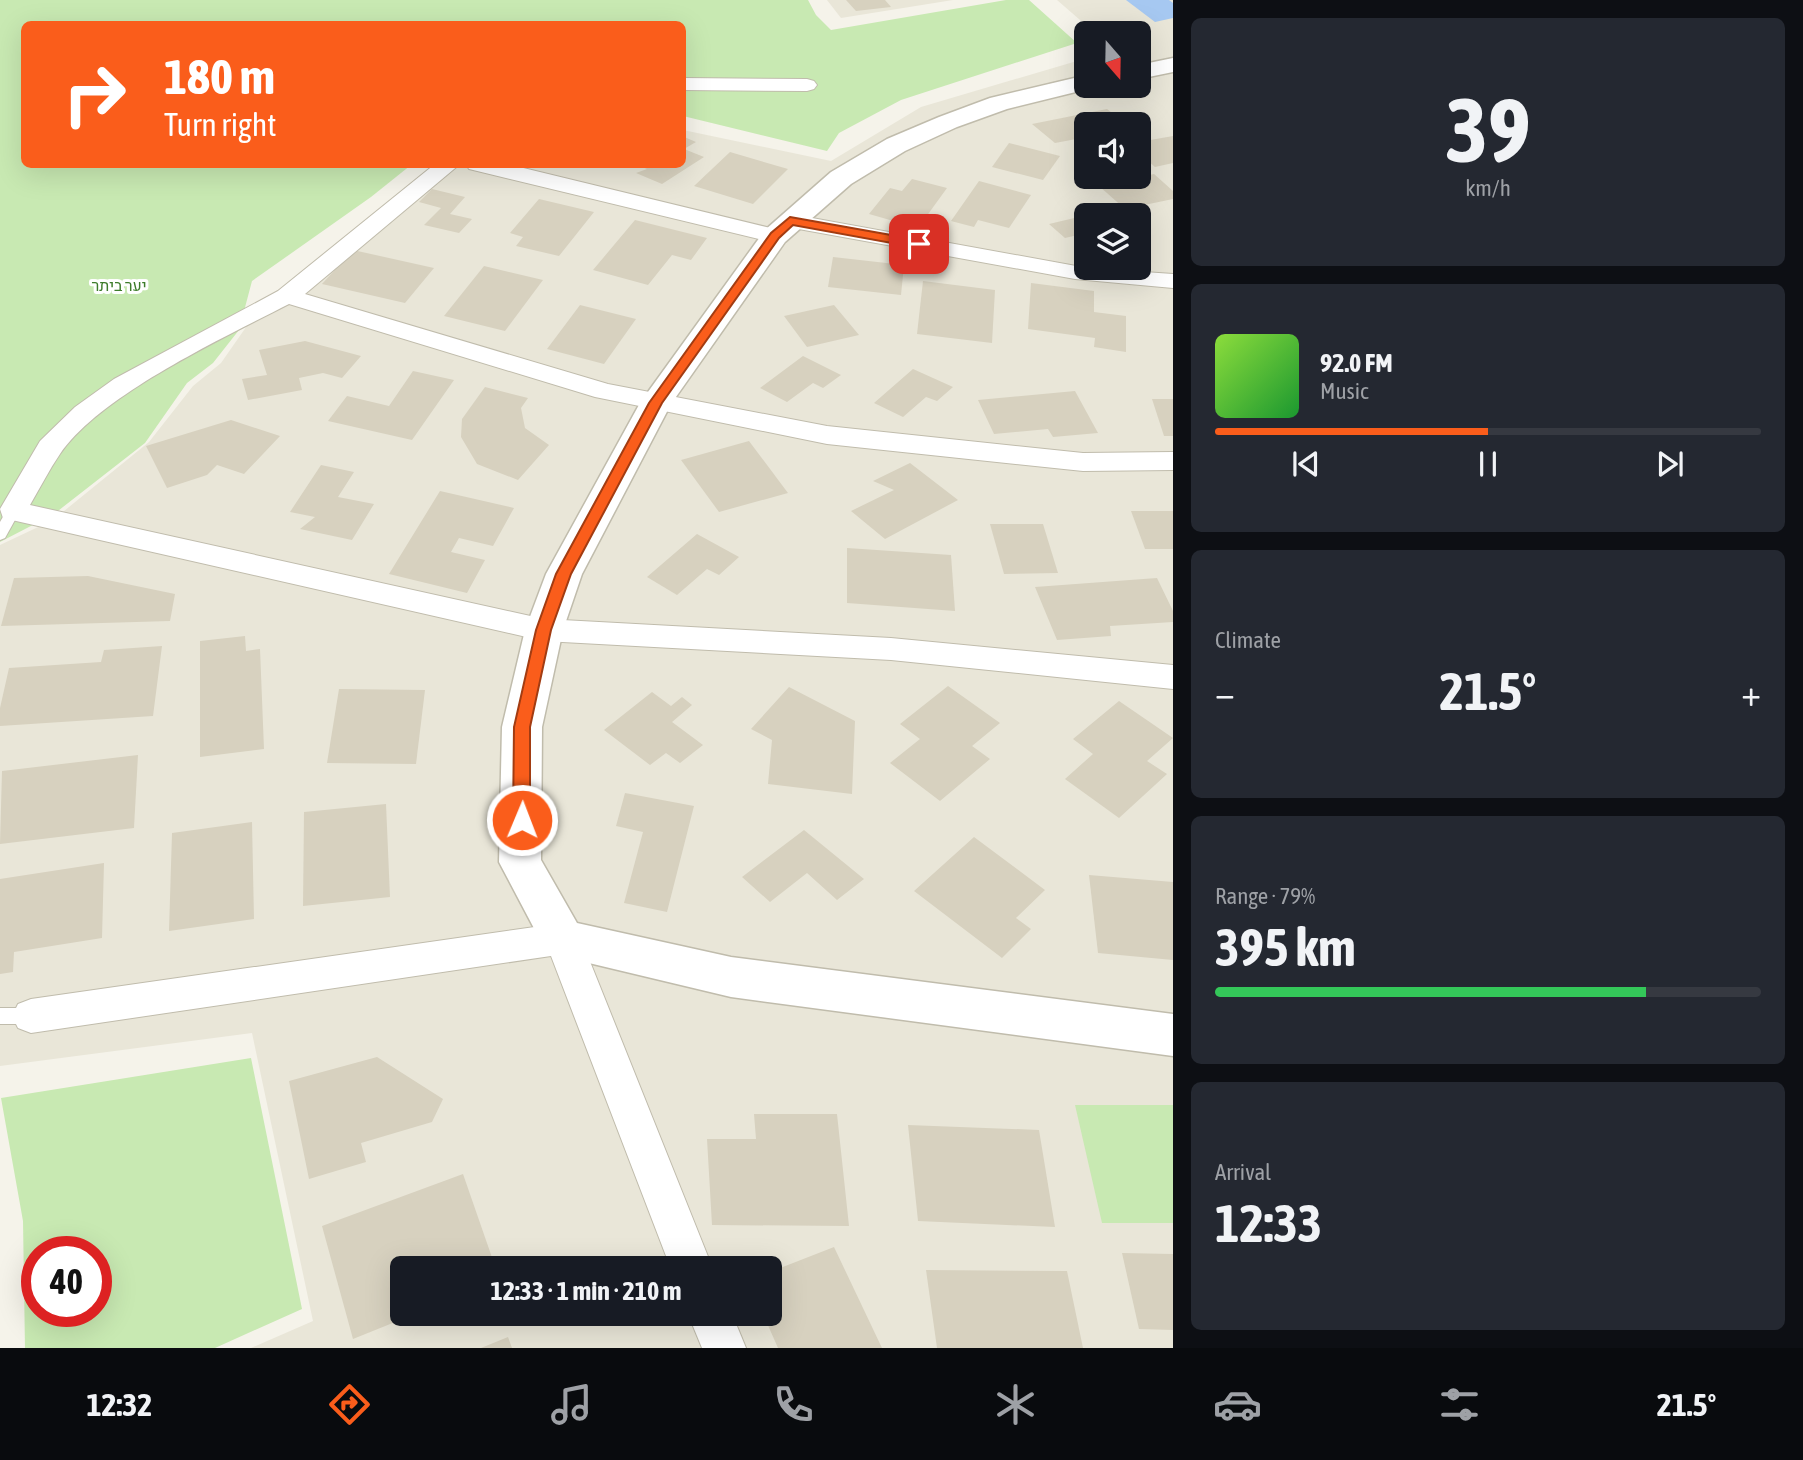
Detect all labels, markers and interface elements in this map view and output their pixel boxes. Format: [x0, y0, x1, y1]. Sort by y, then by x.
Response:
north arrow [1074, 21, 1152, 98]
map controls [1074, 21, 1151, 280]
text: 180 m [164, 48, 275, 104]
icon: right [49, 49, 140, 140]
text: 39 [1445, 77, 1531, 181]
text: Turn right [164, 106, 277, 143]
button: sound [1074, 112, 1151, 189]
text: km/h [1465, 175, 1511, 201]
button: layers [1074, 203, 1151, 280]
pin [889, 214, 949, 274]
icon: arrive [900, 225, 938, 263]
park label: יער ביתר [91, 276, 147, 294]
text: 92.0 FM [1320, 348, 1393, 378]
text: Music [1320, 378, 1368, 404]
icon: previous [1287, 445, 1325, 483]
icon: pause [1469, 445, 1507, 483]
icon: next [1651, 445, 1689, 483]
text: Climate [1215, 627, 1281, 653]
text: 21.5° [1440, 661, 1536, 721]
text: − [1215, 671, 1235, 714]
text: + [1741, 671, 1761, 714]
position arrow [485, 783, 559, 857]
text: Range · 79% [1215, 883, 1315, 909]
text: 395 km [1215, 917, 1356, 977]
text: Arrival [1215, 1159, 1271, 1185]
text: 12:33 [1215, 1193, 1322, 1253]
speed limit sign: 40 [21, 1236, 112, 1327]
text: 12:33 · 1 min · 210 m [491, 1276, 681, 1306]
icon: directions [325, 1380, 374, 1429]
icon: music [547, 1380, 596, 1429]
icon: phone [769, 1380, 818, 1429]
icon: climate [991, 1380, 1040, 1429]
icon: car [1213, 1380, 1262, 1429]
icon: filters [1435, 1380, 1484, 1429]
text: 12:32 [86, 1386, 152, 1423]
text: 21.5° [1657, 1386, 1716, 1423]

